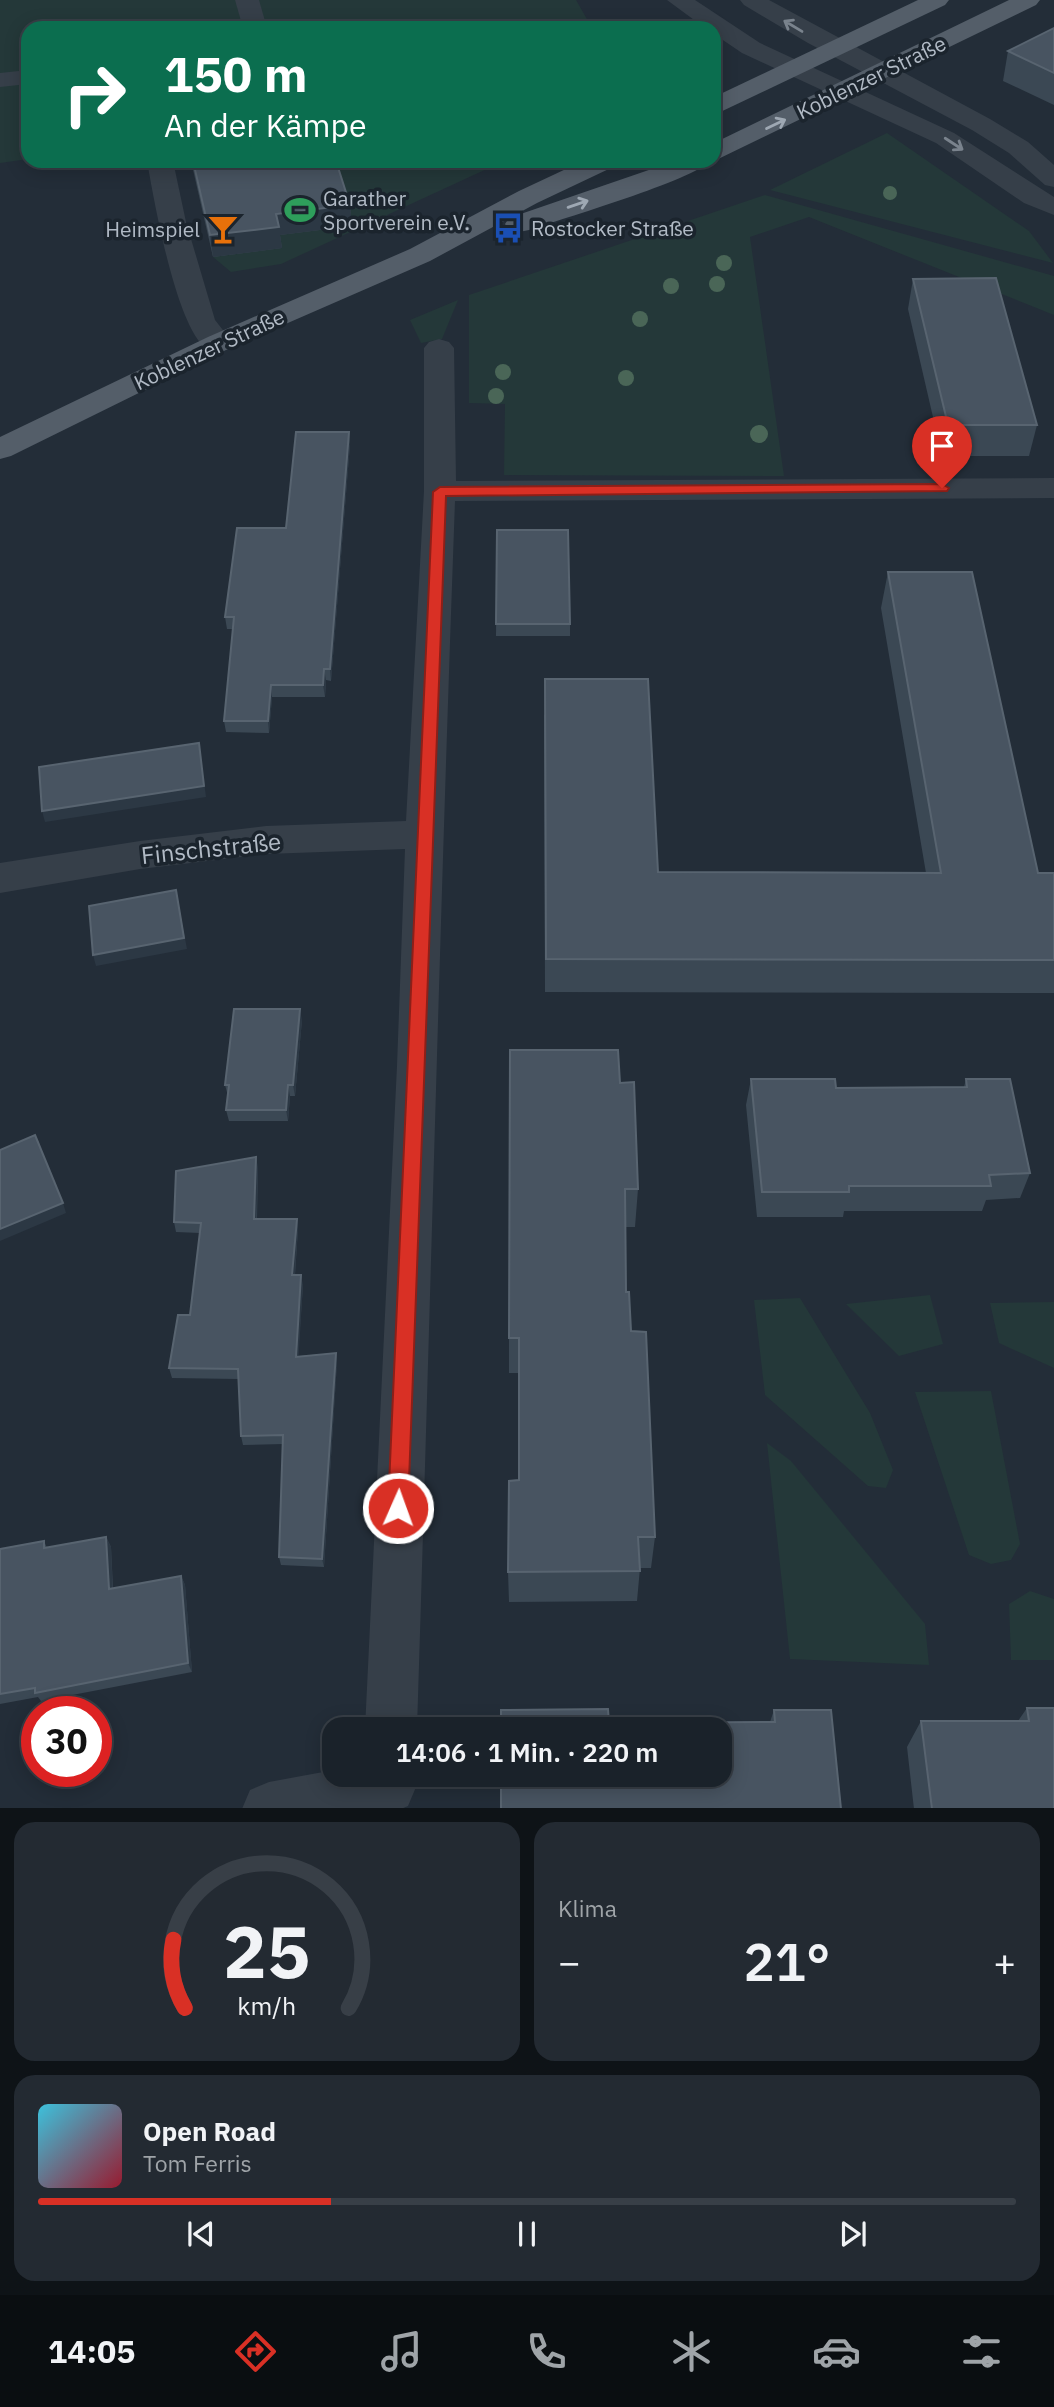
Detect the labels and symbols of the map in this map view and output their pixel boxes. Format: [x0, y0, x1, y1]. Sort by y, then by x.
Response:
one-way arrow [783, 18, 803, 32]
street label: Koblenzer Straße [792, 29, 950, 125]
one-way arrow [765, 116, 786, 130]
one-way arrow [944, 137, 963, 151]
place label: Garather Sportverein e.V. [323, 184, 470, 236]
sports icon: Garather Sportverein e.V. [283, 193, 317, 227]
one-way arrow [567, 197, 589, 210]
bus stop icon: Rostocker Straße [491, 211, 525, 245]
bar icon: Heimspiel [206, 212, 240, 246]
place label: Rostocker Straße [531, 214, 694, 242]
place label: Heimspiel [105, 215, 200, 243]
street label: Koblenzer Straße [129, 302, 289, 396]
pin [912, 416, 972, 488]
street label: Finschstraße [139, 825, 283, 871]
position arrow [361, 1471, 435, 1545]
speed limit sign: 30 [21, 1696, 112, 1787]

